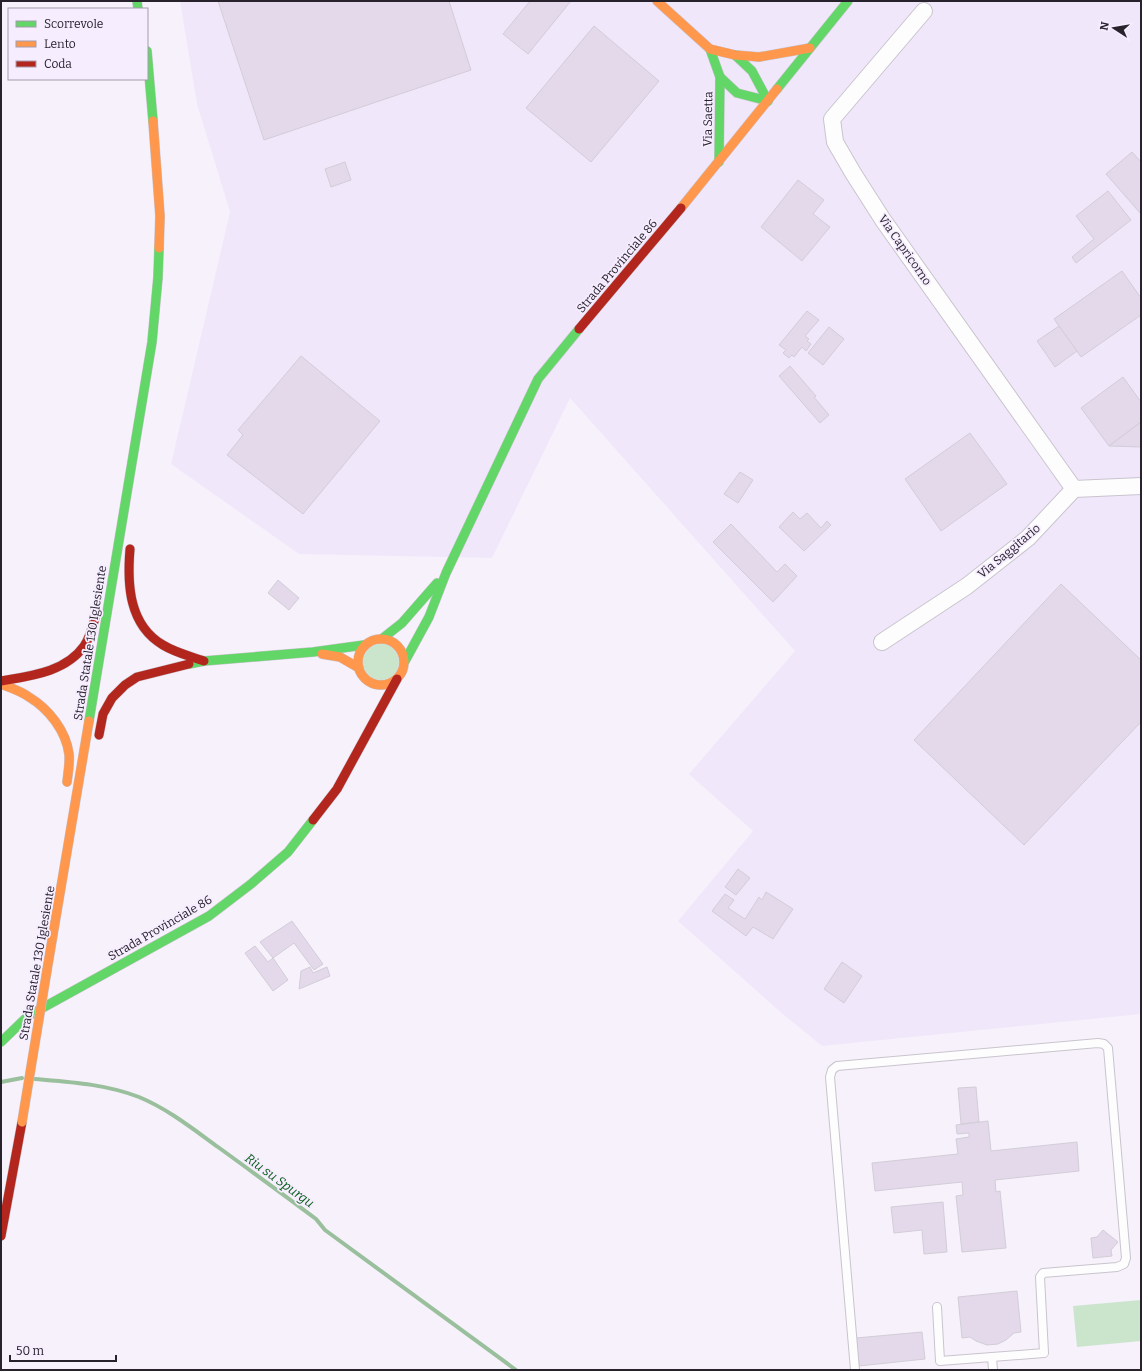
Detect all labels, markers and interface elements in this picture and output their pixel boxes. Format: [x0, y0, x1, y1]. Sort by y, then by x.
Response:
legend [8, 8, 148, 80]
north arrow [1094, 8, 1134, 48]
text: Scorrevole [44, 17, 103, 31]
text: N [1097, 20, 1112, 32]
text: Lento [44, 37, 76, 51]
text: Coda [44, 57, 72, 71]
street label: Via Saetta [701, 91, 715, 147]
street label: Via Capricorno [876, 212, 934, 288]
street label: Strada Provinciale 86 [574, 216, 660, 316]
street label: Via Saggitario [975, 521, 1043, 581]
street label: Strada Statale 130 Iglesiente [71, 565, 109, 721]
street label: Strada Statale 130 Iglesiente [17, 885, 57, 1041]
street label: Strada Provinciale 86 [106, 893, 214, 963]
water label: Riu su Spurgu [242, 1150, 317, 1211]
scale bar [10, 1337, 116, 1363]
text: 50 m [16, 1344, 45, 1358]

